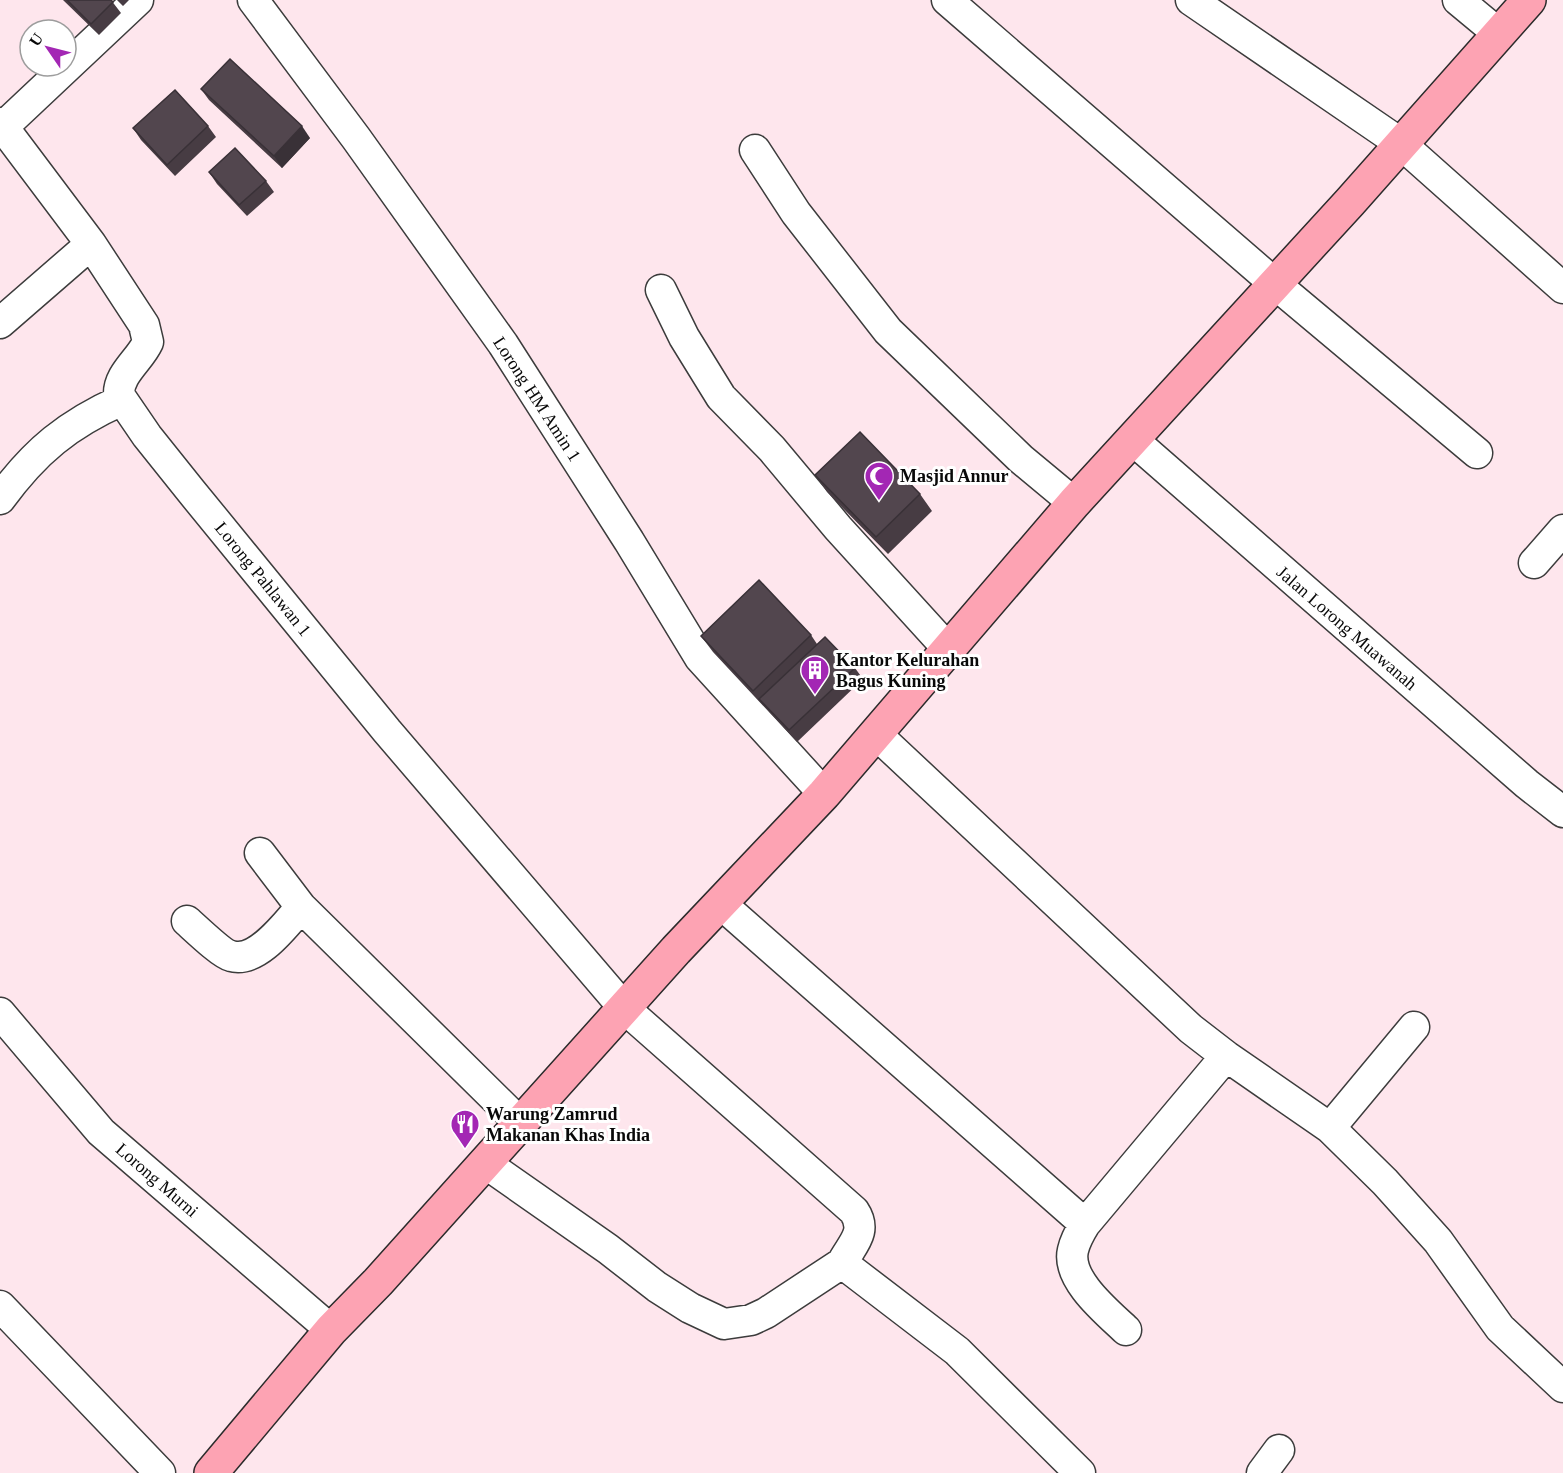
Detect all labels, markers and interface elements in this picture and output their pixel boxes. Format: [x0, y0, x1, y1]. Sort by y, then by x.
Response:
north arrow [18, 18, 78, 78]
text: U [26, 30, 47, 49]
street label: Lorong HM Amin 1 [489, 333, 585, 465]
mosque icon: Masjid Annur [863, 460, 895, 502]
place label: Masjid Annur [900, 466, 1009, 486]
street label: Lorong Pahlawan 1 [211, 518, 315, 640]
street label: Jalan Lorong Muawanah [1273, 562, 1421, 694]
place label: Kantor Kelurahan Bagus Kuning [836, 650, 979, 691]
building icon: Kantor Kelurahan Bagus Kuning [799, 654, 831, 696]
place label: Warung Zamrud Makanan Khas India [486, 1104, 650, 1145]
restaurant icon: Warung Zamrud Makanan Khas India [449, 1108, 481, 1150]
street label: Lorong Murni [112, 1139, 202, 1221]

